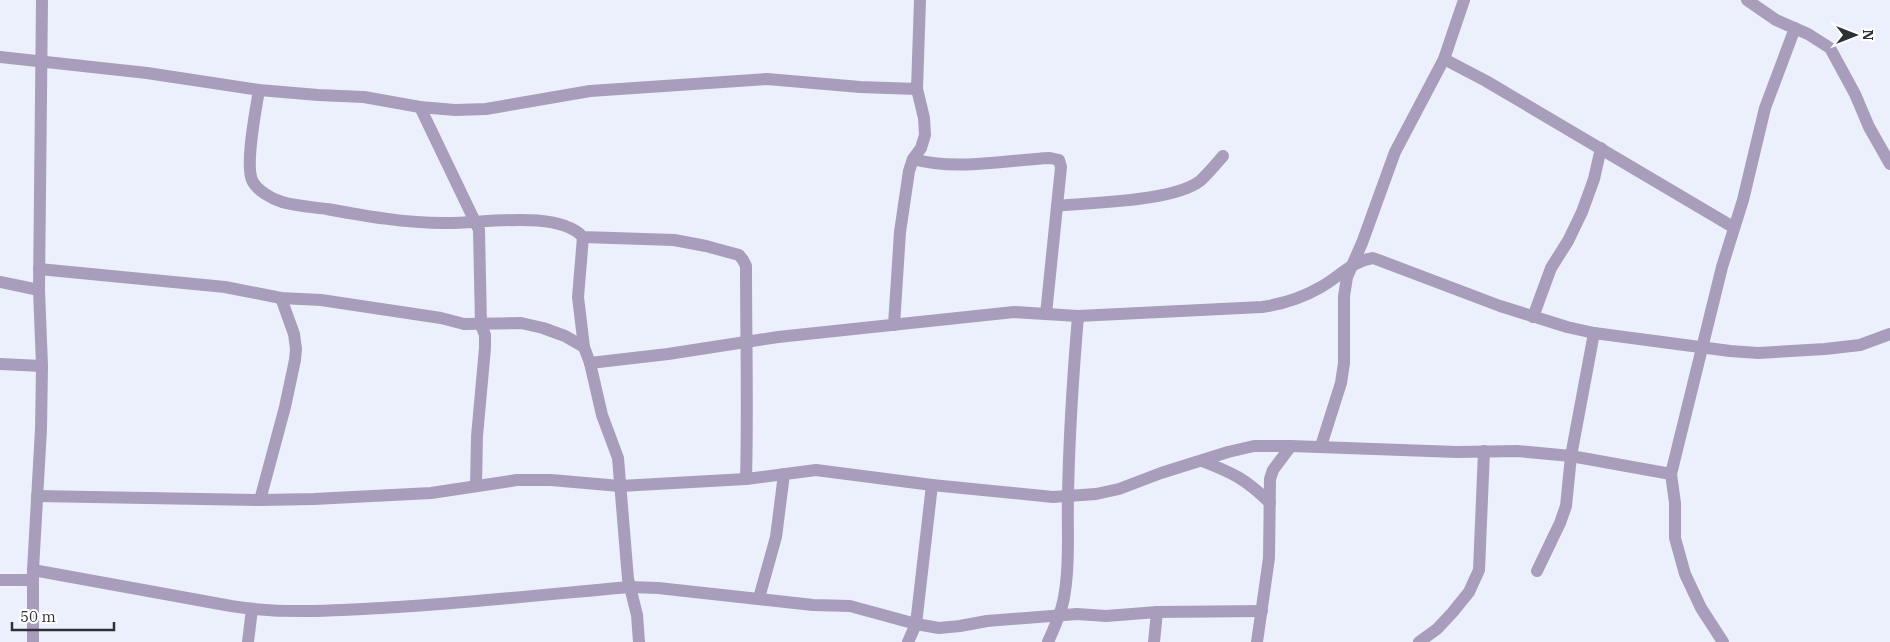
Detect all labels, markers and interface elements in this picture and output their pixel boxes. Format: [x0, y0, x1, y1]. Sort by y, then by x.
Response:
north arrow [1830, 10, 1880, 60]
text: N [1859, 29, 1877, 41]
scale bar [12, 600, 115, 632]
text: 50 m [20, 607, 56, 626]

